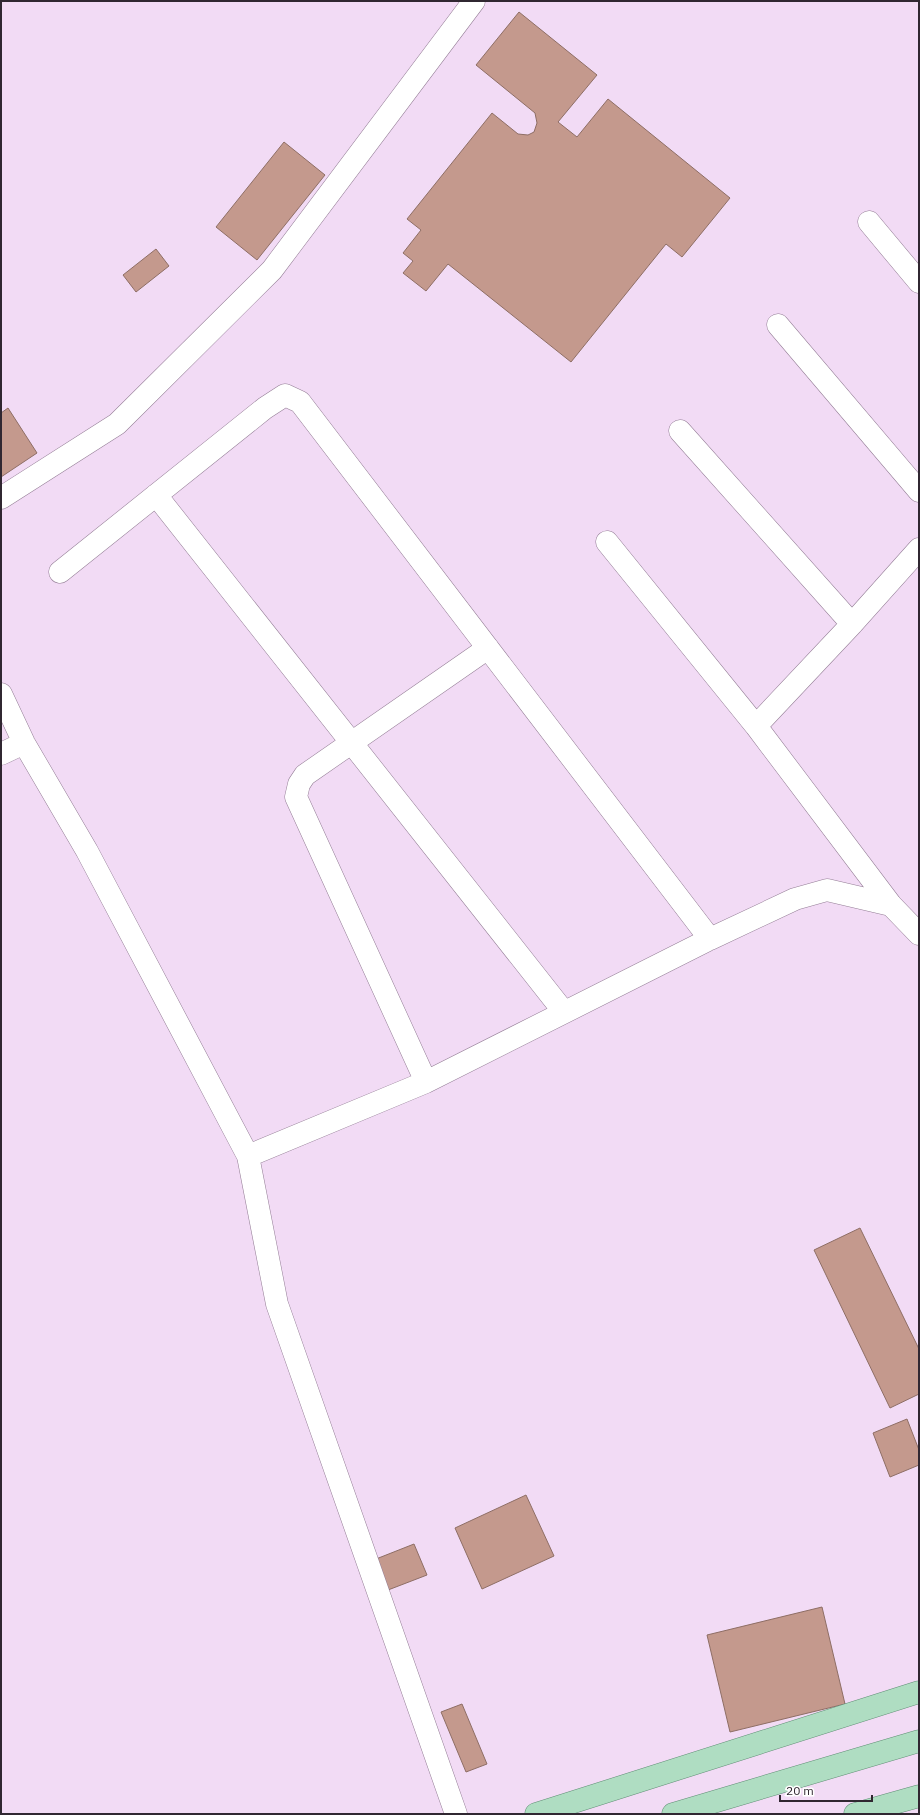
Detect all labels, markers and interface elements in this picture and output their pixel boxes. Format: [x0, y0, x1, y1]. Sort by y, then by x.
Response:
scale bar [780, 1777, 872, 1803]
text: 20 m [786, 1783, 814, 1798]

